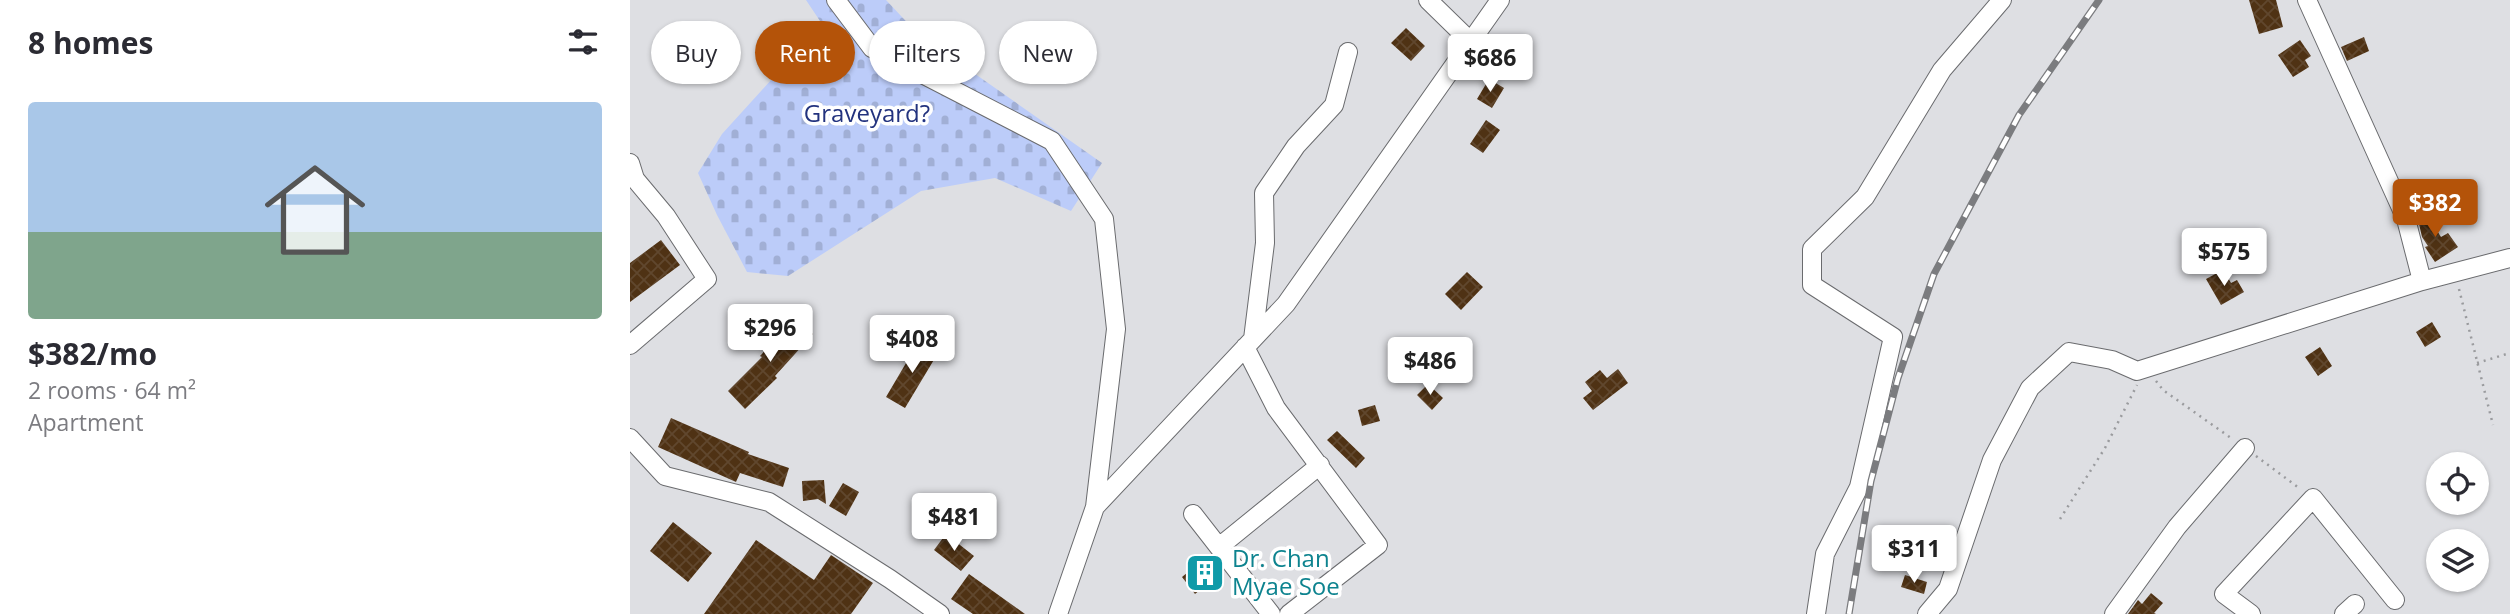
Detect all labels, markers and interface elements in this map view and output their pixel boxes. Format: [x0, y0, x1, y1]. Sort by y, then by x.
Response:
chip: Buy [651, 21, 741, 84]
chip: Rent [755, 21, 855, 84]
chip: Filters [869, 21, 985, 84]
chip: New [999, 21, 1097, 84]
text: 8 homes [28, 22, 153, 63]
icon: filters [564, 23, 602, 61]
pin: $686 [1449, 34, 1531, 94]
text: $686 [1464, 41, 1516, 73]
park label: Graveyard? [804, 96, 930, 129]
icon: home [252, 147, 378, 273]
pin: $382 [2394, 180, 2476, 239]
text: $382 [2409, 186, 2461, 218]
pin: $575 [2183, 229, 2265, 288]
text: $575 [2198, 235, 2250, 267]
pin: $296 [729, 304, 811, 364]
text: $296 [744, 311, 796, 343]
pin: $408 [871, 316, 953, 375]
text: $408 [886, 322, 938, 354]
text: $382/mo [28, 333, 157, 374]
pin: $486 [1389, 338, 1471, 397]
text: $486 [1404, 344, 1456, 376]
text: 2 rooms · 64 m² [28, 374, 196, 406]
text: Apartment [28, 406, 144, 438]
map controls [2426, 452, 2489, 592]
button: locate [2426, 452, 2489, 515]
pin: $481 [913, 494, 995, 553]
text: $481 [928, 500, 980, 532]
pin: $311 [1873, 526, 1955, 585]
button: layers [2426, 529, 2489, 592]
text: $311 [1888, 532, 1940, 564]
place label: Dr. Chan Myae Soe [1232, 541, 1340, 602]
building icon: Dr. Chan Myae Soe [1184, 552, 1226, 594]

